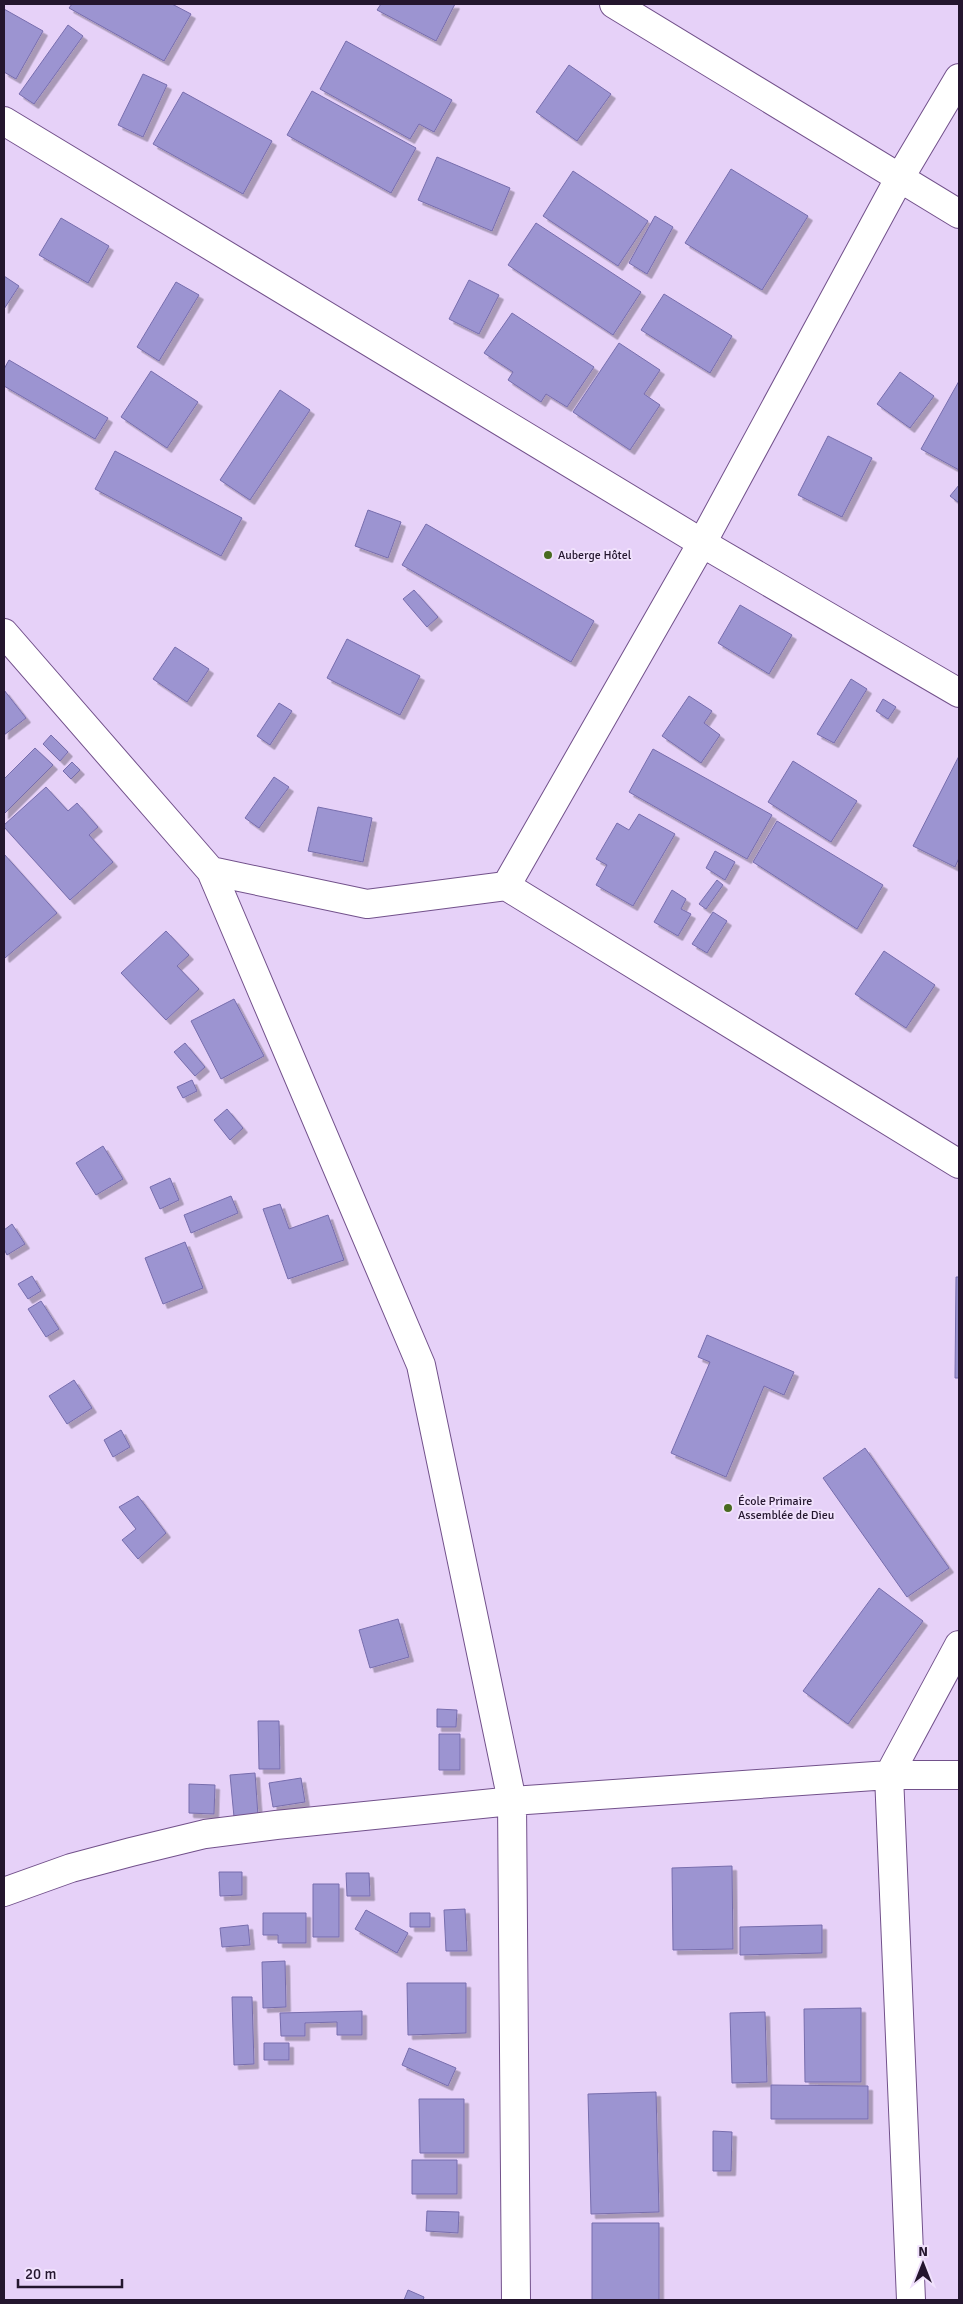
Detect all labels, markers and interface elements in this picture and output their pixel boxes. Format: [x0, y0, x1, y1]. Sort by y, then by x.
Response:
place label: Auberge Hôtel [558, 548, 632, 563]
marker: Auberge Hôtel [542, 549, 554, 561]
place label: École Primaire Assemblée de Dieu [738, 1494, 834, 1523]
marker: École Primaire Assemblée de Dieu [722, 1502, 734, 1514]
north arrow [898, 2239, 948, 2289]
text: N [918, 2243, 928, 2260]
scale bar [18, 2256, 121, 2288]
text: 20 m [25, 2265, 56, 2283]

